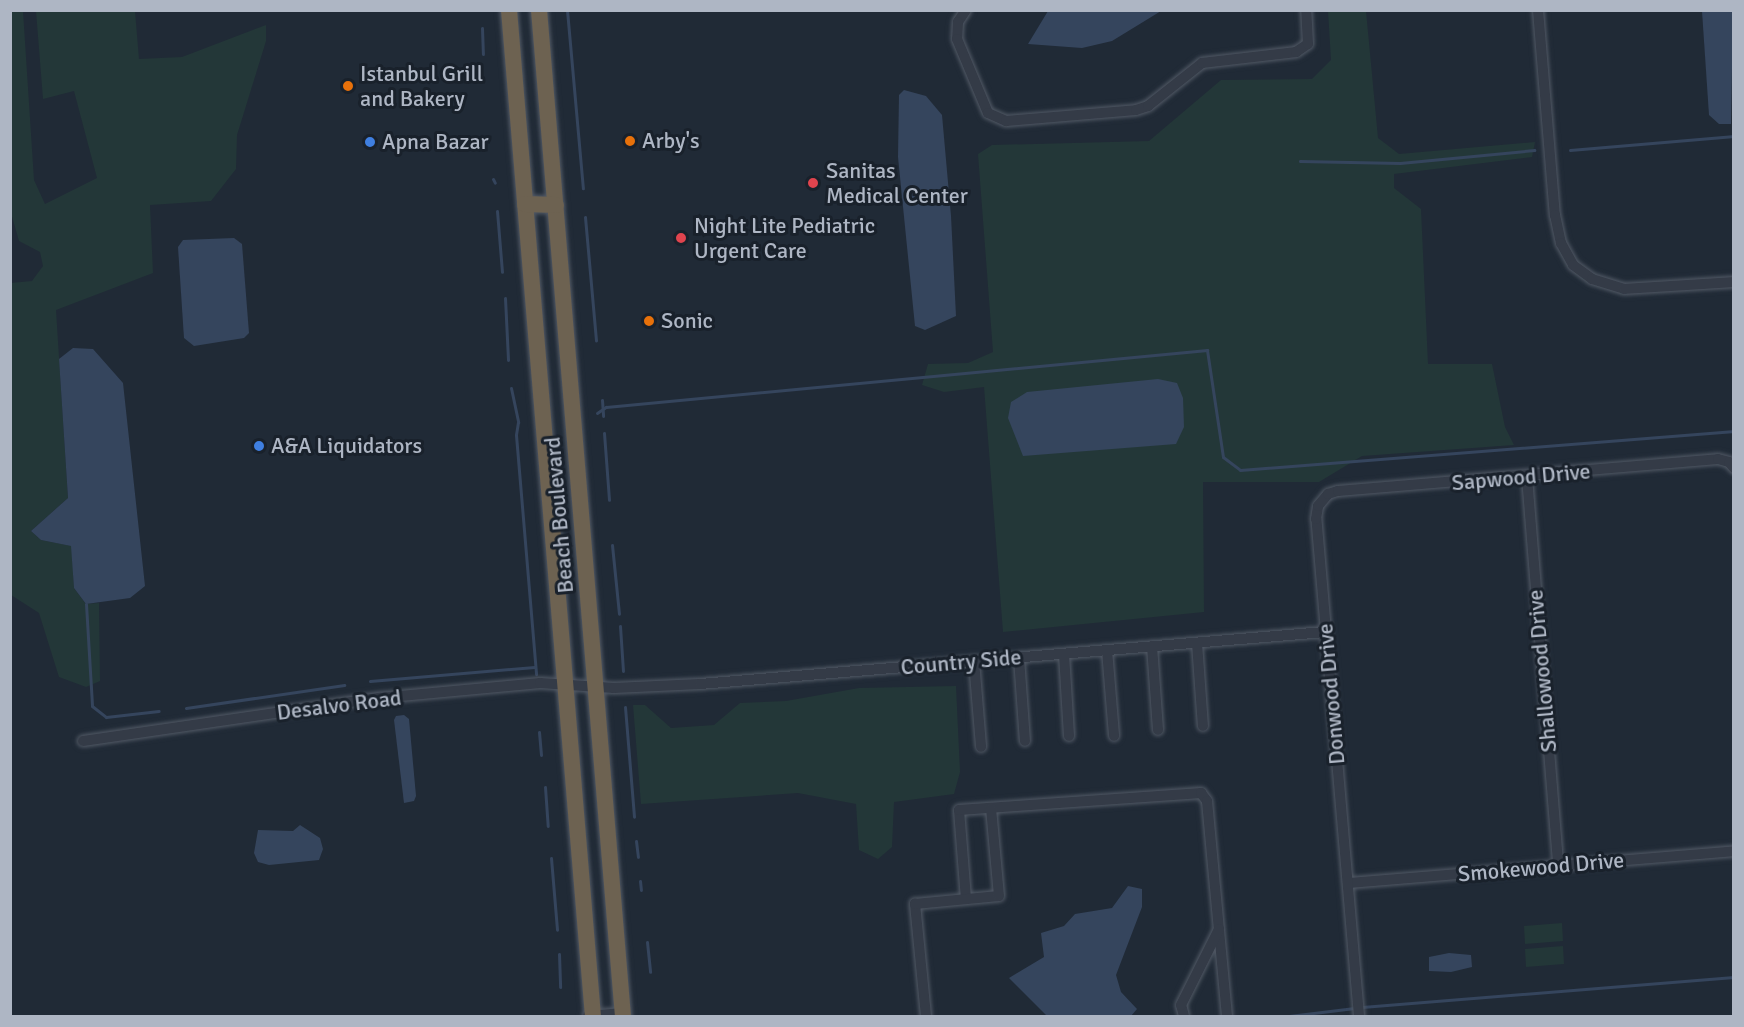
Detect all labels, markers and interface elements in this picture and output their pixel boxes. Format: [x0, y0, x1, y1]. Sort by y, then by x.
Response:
place label: Istanbul Grill and Bakery [360, 60, 483, 112]
marker: Istanbul Grill and Bakery [341, 79, 355, 93]
place label: Arby's [642, 128, 700, 154]
place label: Apna Bazar [382, 129, 489, 155]
marker: Arby's [623, 134, 637, 148]
marker: Apna Bazar [363, 135, 377, 149]
place label: Sanitas Medical Center [826, 157, 968, 208]
marker: Sanitas Medical Center [804, 174, 822, 192]
place label: Night Lite Pediatric Urgent Care [694, 212, 875, 264]
marker: Night Lite Pediatric Urgent Care [672, 229, 690, 247]
place label: Sonic [661, 308, 713, 334]
marker: Sonic [642, 314, 656, 328]
place label: A&A Liquidators [271, 433, 422, 459]
street label: Beach Boulevard [539, 436, 579, 594]
marker: A&A Liquidators [252, 439, 266, 453]
street label: Sapwood Drive [1451, 458, 1591, 496]
street label: Shallowood Drive [1522, 589, 1562, 753]
street label: Donwood Drive [1312, 622, 1350, 766]
street label: Country Side [900, 644, 1022, 680]
street label: Desalvo Road [275, 684, 403, 726]
street label: Smokewood Drive [1457, 847, 1625, 887]

